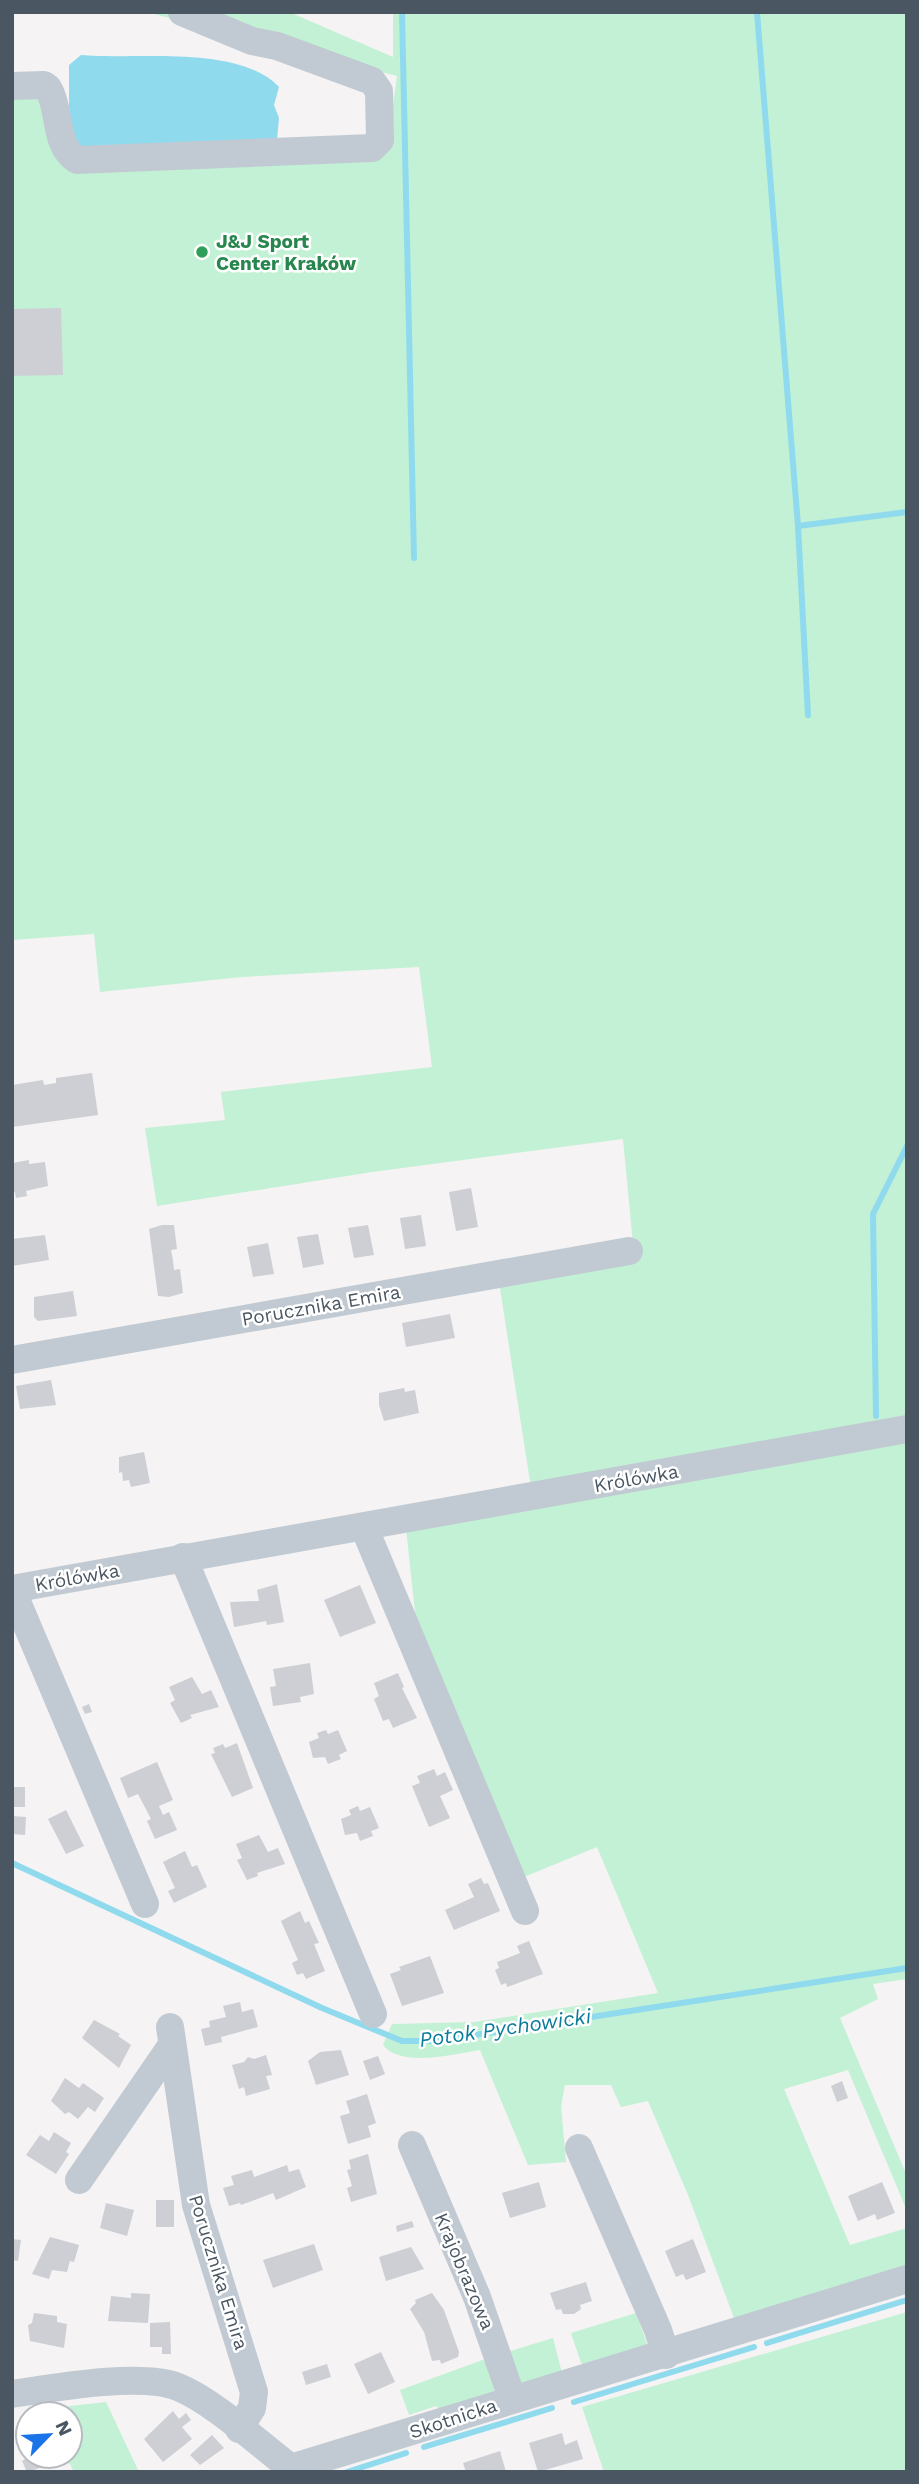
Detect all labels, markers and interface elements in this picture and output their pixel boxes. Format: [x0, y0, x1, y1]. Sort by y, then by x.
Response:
place label: J&J Sport Center Kraków [216, 230, 356, 275]
marker: J&J Sport Center Kraków [194, 244, 210, 260]
street label: Porucznika Emira [240, 1280, 402, 1331]
street label: Królówka [592, 1460, 680, 1497]
street label: Królówka [33, 1559, 121, 1596]
water label: Potok Pychowicki [417, 2003, 593, 2052]
street label: Porucznika Emira [184, 2192, 253, 2353]
street label: Krajobrazowa [430, 2209, 500, 2333]
street label: Skotnicka [407, 2393, 500, 2443]
north arrow [14, 2400, 84, 2470]
text: N [51, 2417, 77, 2439]

